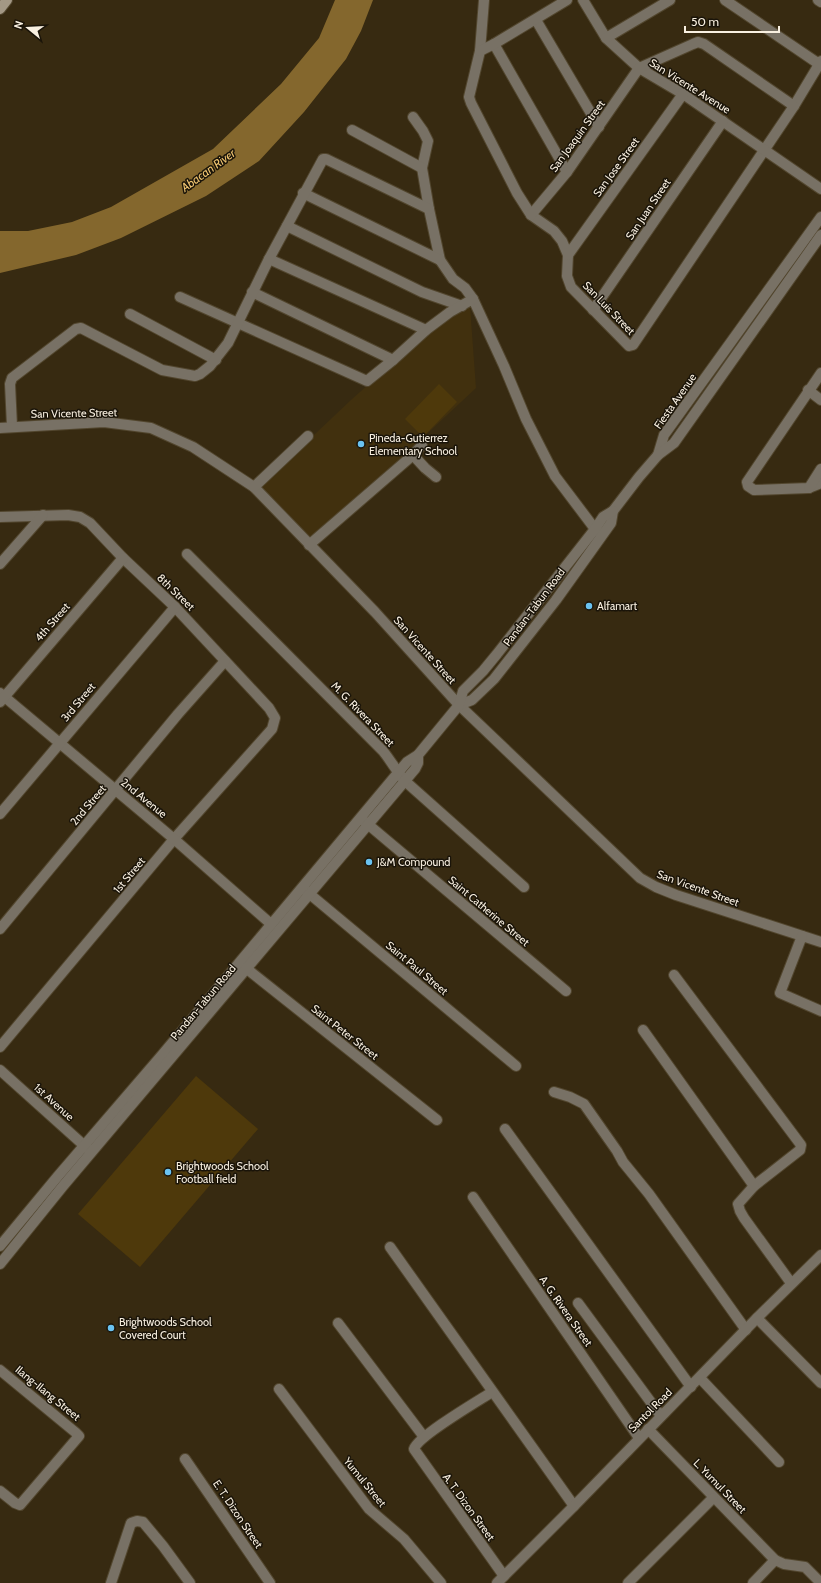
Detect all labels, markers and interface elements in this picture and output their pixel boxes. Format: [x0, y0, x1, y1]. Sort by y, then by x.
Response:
north arrow [8, 8, 48, 48]
scale bar [685, 8, 779, 34]
text: 50 m [691, 14, 719, 29]
text: N [11, 19, 26, 31]
street label: San Vicente Avenue [647, 55, 734, 117]
street label: San Joaquin Street [546, 97, 608, 175]
street label: San Jose Street [590, 134, 642, 199]
water label: Abacan River [177, 145, 239, 195]
street label: San Juan Street [622, 175, 674, 242]
street label: San Luis Street [580, 278, 638, 338]
street label: Fiesta Avenue [651, 370, 699, 431]
street label: San Vicente Street [31, 405, 118, 421]
place label: Pineda-Gutierrez Elementary School [369, 431, 458, 458]
marker: Pineda-Gutierrez Elementary School [356, 439, 366, 449]
street label: Pandan-Tabun Road [500, 565, 568, 649]
street label: 8th Street [154, 571, 198, 614]
place label: Alfamart [597, 599, 638, 613]
street label: 4th Street [31, 600, 73, 644]
marker: Alfamart [584, 601, 594, 611]
street label: San Vicente Street [391, 613, 459, 687]
street label: M. G. Rivera Street [328, 679, 398, 750]
street label: 3rd Street [58, 680, 98, 724]
street label: 2nd Avenue [118, 775, 170, 821]
street label: 2nd Street [67, 782, 109, 828]
street label: 1st Street [110, 854, 148, 896]
place label: J&M Compound [376, 855, 450, 869]
marker: J&M Compound [364, 857, 374, 867]
street label: San Vicente Street [655, 867, 741, 909]
street label: Saint Catherine Street [445, 873, 533, 949]
street label: Saint Paul Street [383, 938, 451, 998]
street label: Pandan-Tabun Road [167, 961, 239, 1043]
street label: Saint Peter Street [309, 1001, 382, 1063]
street label: 1st Avenue [31, 1080, 77, 1124]
place label: Brightwoods School Football field [176, 1159, 269, 1186]
marker: Brightwoods School Football field [163, 1167, 173, 1177]
street label: A. G. Rivera Street [536, 1273, 596, 1349]
place label: Brightwoods School Covered Court [119, 1315, 212, 1342]
marker: Brightwoods School Covered Court [106, 1323, 116, 1333]
street label: Ilang-Ilang Street [13, 1362, 84, 1424]
street label: Santol Road [625, 1385, 675, 1435]
street label: Yumul Street [340, 1453, 390, 1510]
street label: L. Yumul Street [691, 1456, 750, 1516]
street label: A. T. Dizon Street [440, 1471, 498, 1544]
street label: E. T. Dizon Street [210, 1477, 266, 1551]

